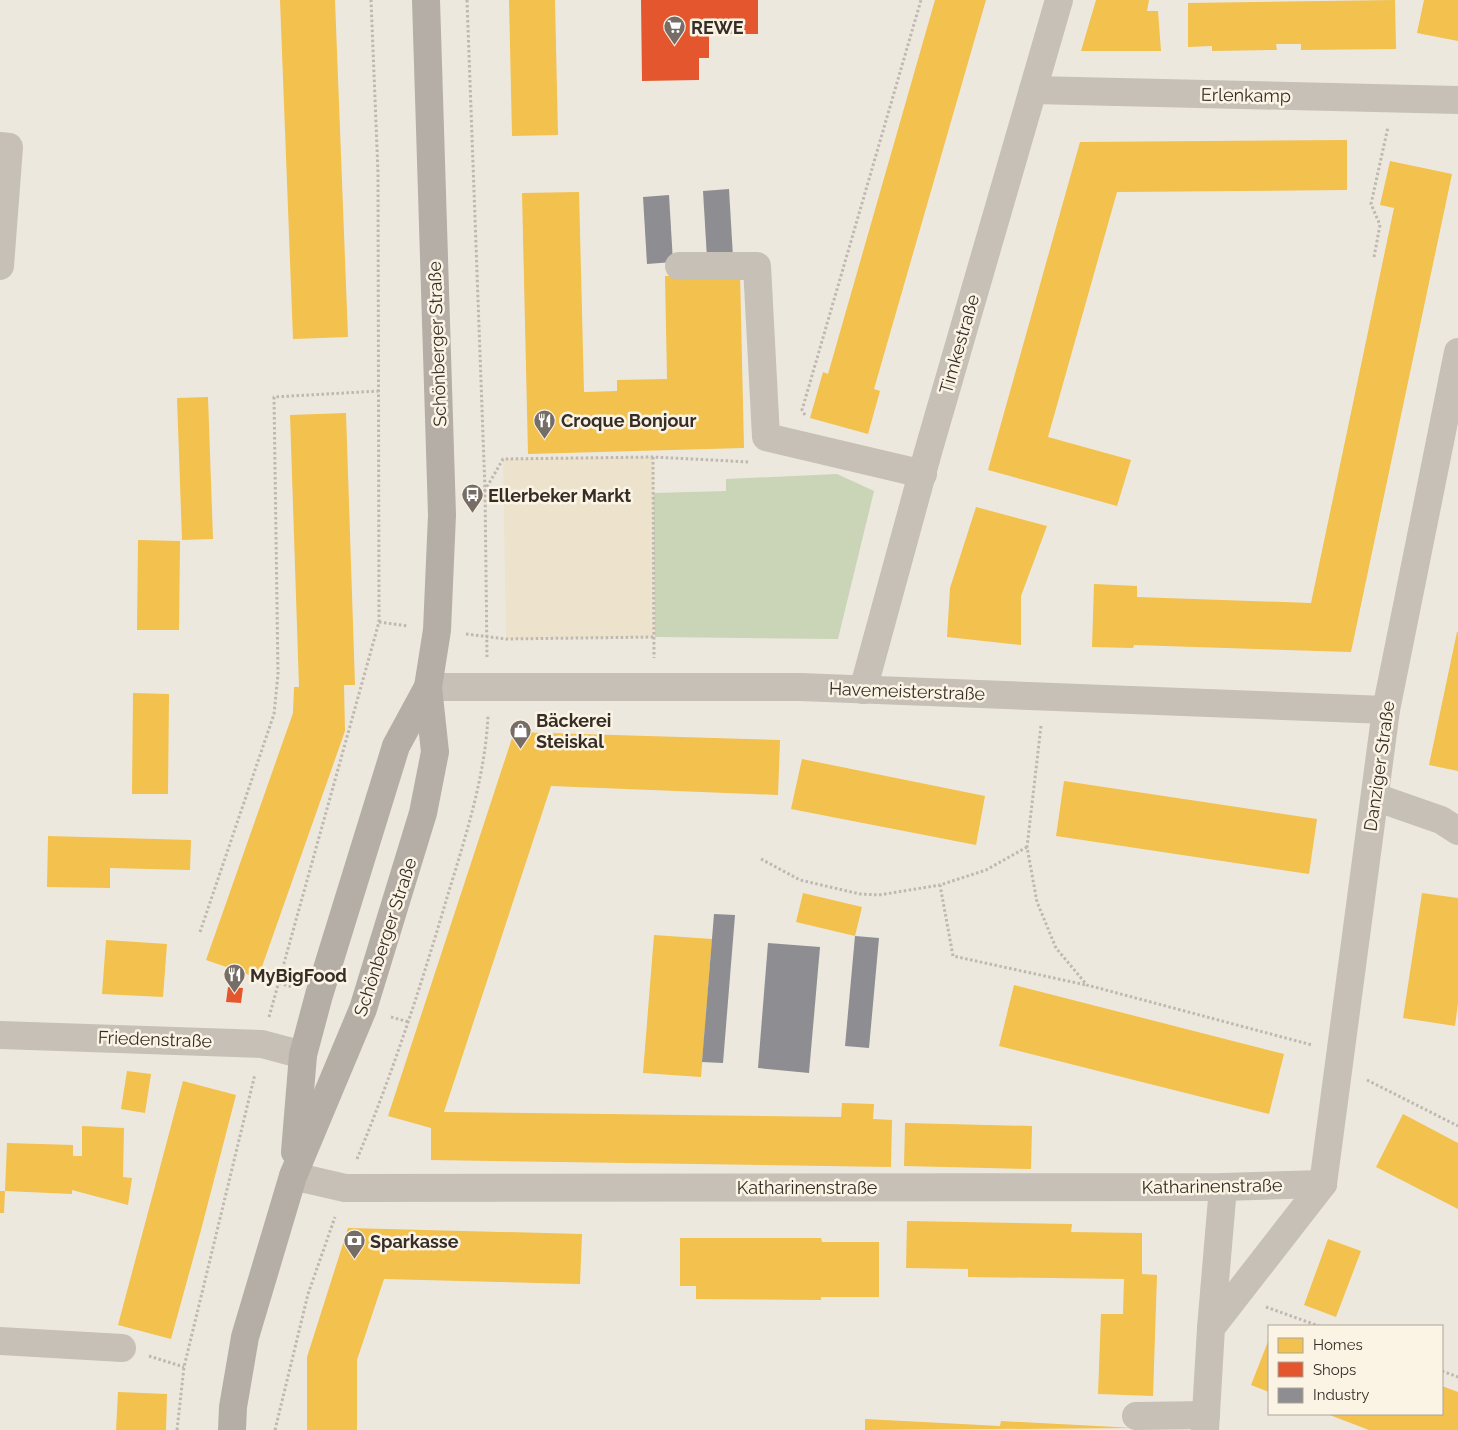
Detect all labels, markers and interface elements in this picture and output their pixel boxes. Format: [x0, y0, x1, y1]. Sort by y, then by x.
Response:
supermarket icon: REWE [663, 15, 687, 46]
place label: REWE [691, 17, 744, 38]
street label: Erlenkamp [1201, 84, 1291, 106]
street label: Schönberger Straße [424, 260, 450, 427]
street label: Timkestraße [935, 291, 983, 396]
restaurant icon: Croque Bonjour [533, 408, 557, 439]
place label: Croque Bonjour [561, 410, 696, 431]
bus stop icon: Ellerbeker Markt [460, 483, 484, 514]
place label: Ellerbeker Markt [488, 485, 631, 506]
street label: Havemeisterstraße [829, 678, 986, 704]
street label: Danziger Straße [1359, 699, 1399, 833]
place label: Bäckerei Steiskal [536, 710, 611, 752]
shop icon: Bäckerei Steiskal [508, 718, 532, 749]
street label: Schönberger Straße [349, 855, 421, 1019]
restaurant icon: MyBigFood [222, 963, 246, 994]
place label: MyBigFood [250, 965, 347, 986]
street label: Friedenstraße [98, 1027, 213, 1052]
street label: Katharinenstraße [1141, 1174, 1283, 1198]
street label: Katharinenstraße [737, 1177, 878, 1198]
bank icon: Sparkasse [342, 1229, 366, 1260]
place label: Sparkasse [370, 1231, 459, 1252]
legend [1268, 1325, 1443, 1415]
text: Homes [1313, 1336, 1363, 1354]
text: Shops [1313, 1361, 1356, 1379]
text: Industry [1313, 1386, 1369, 1404]

